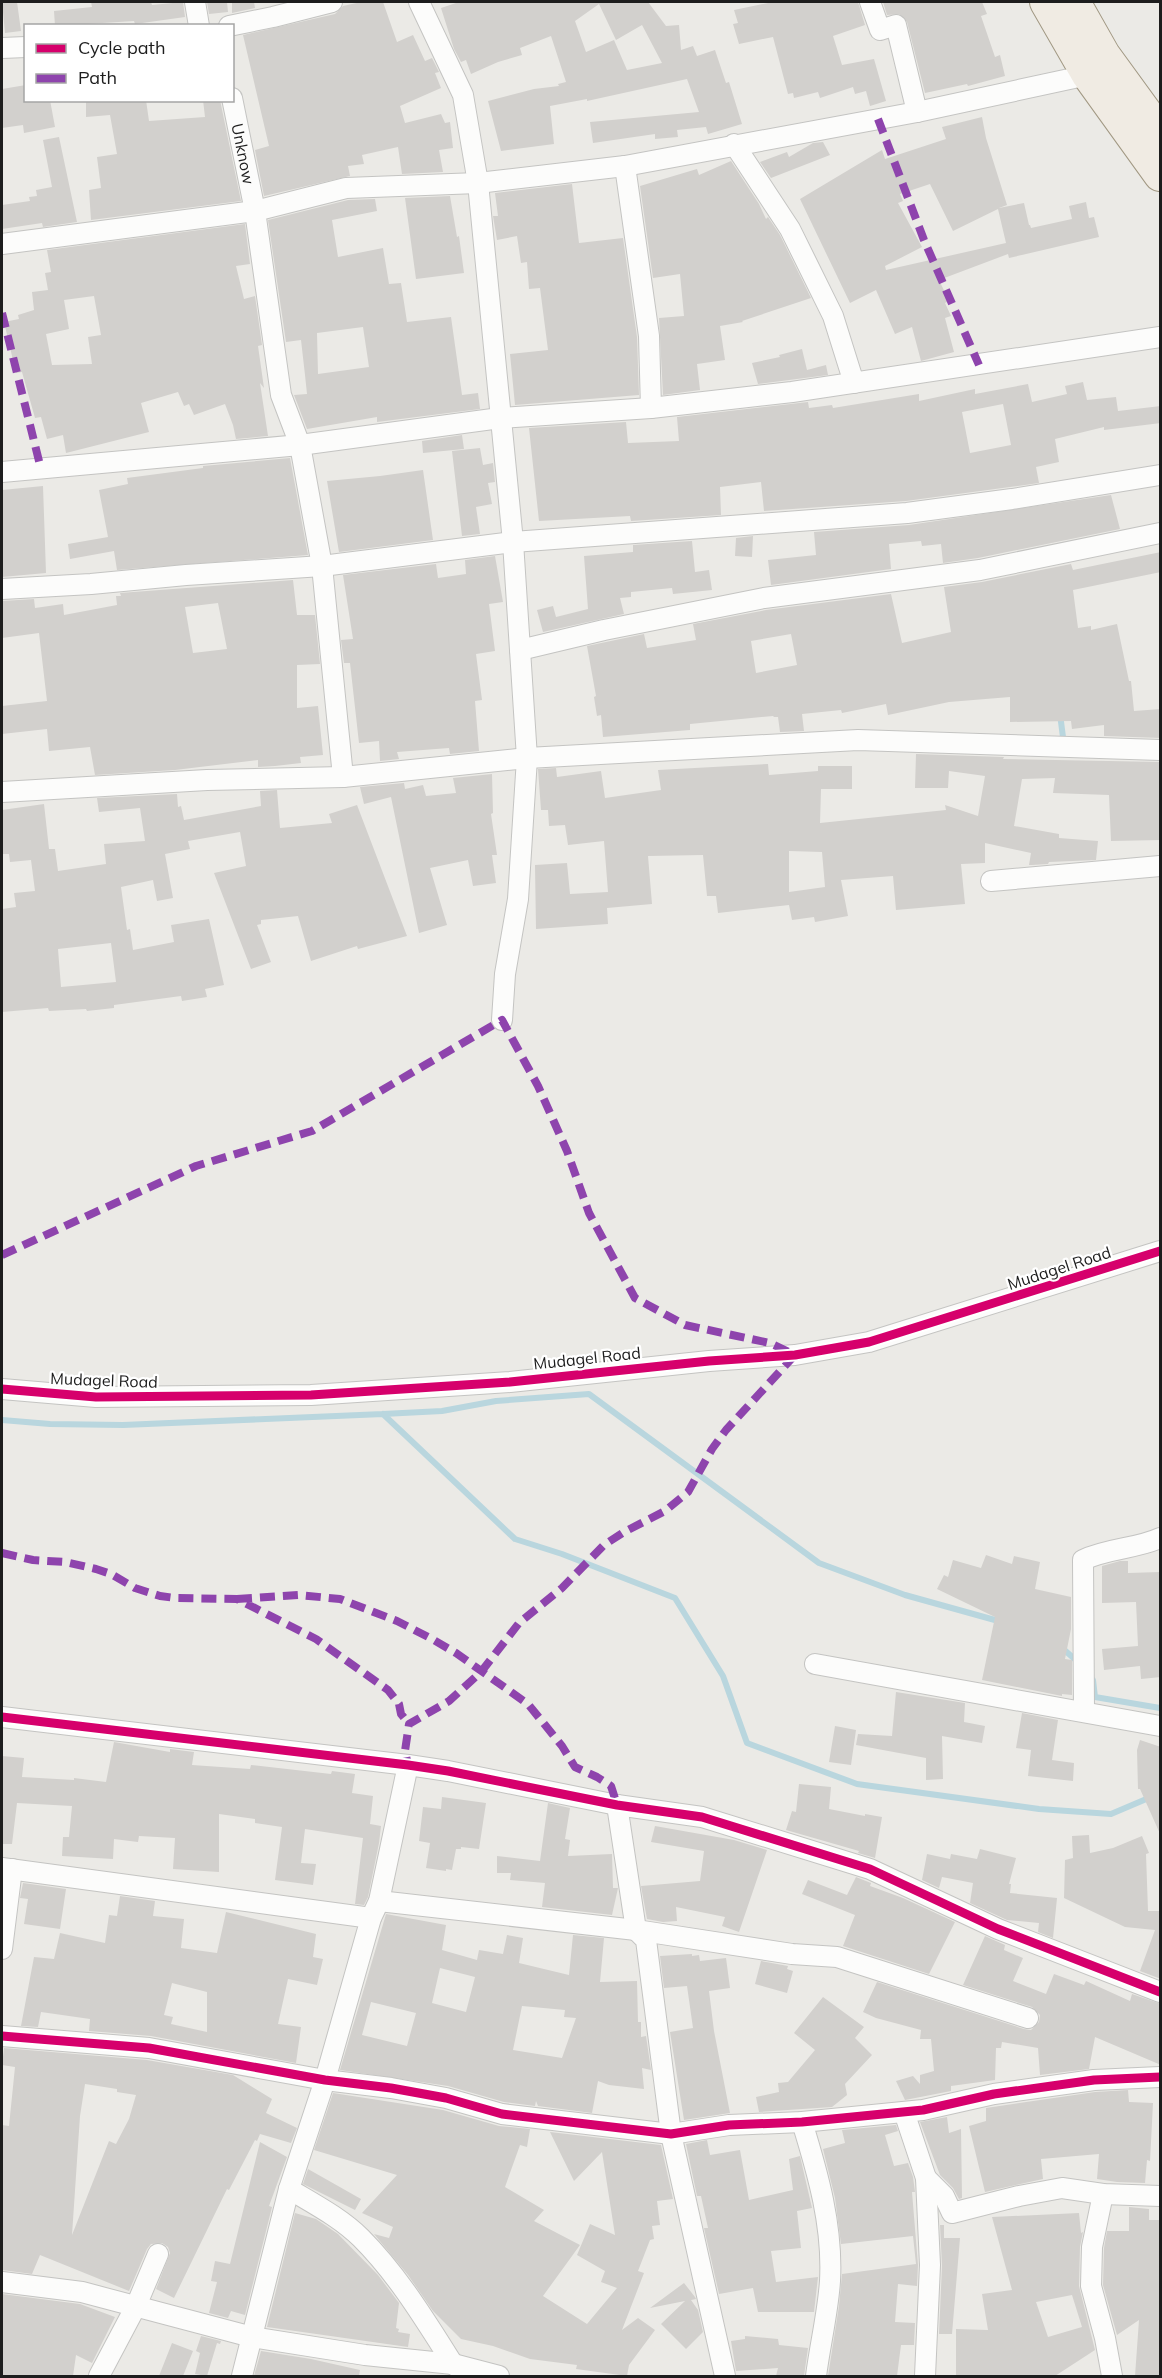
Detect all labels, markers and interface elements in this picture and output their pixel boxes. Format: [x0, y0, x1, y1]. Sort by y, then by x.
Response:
legend [24, 24, 234, 102]
text: Cycle path [78, 36, 165, 59]
text: Path [78, 66, 117, 89]
street label: Unknow [227, 122, 259, 186]
street label: Mudagel Road [1005, 1242, 1113, 1294]
street label: Mudagel Road [532, 1342, 642, 1374]
street label: Mudagel Road [50, 1368, 158, 1392]

